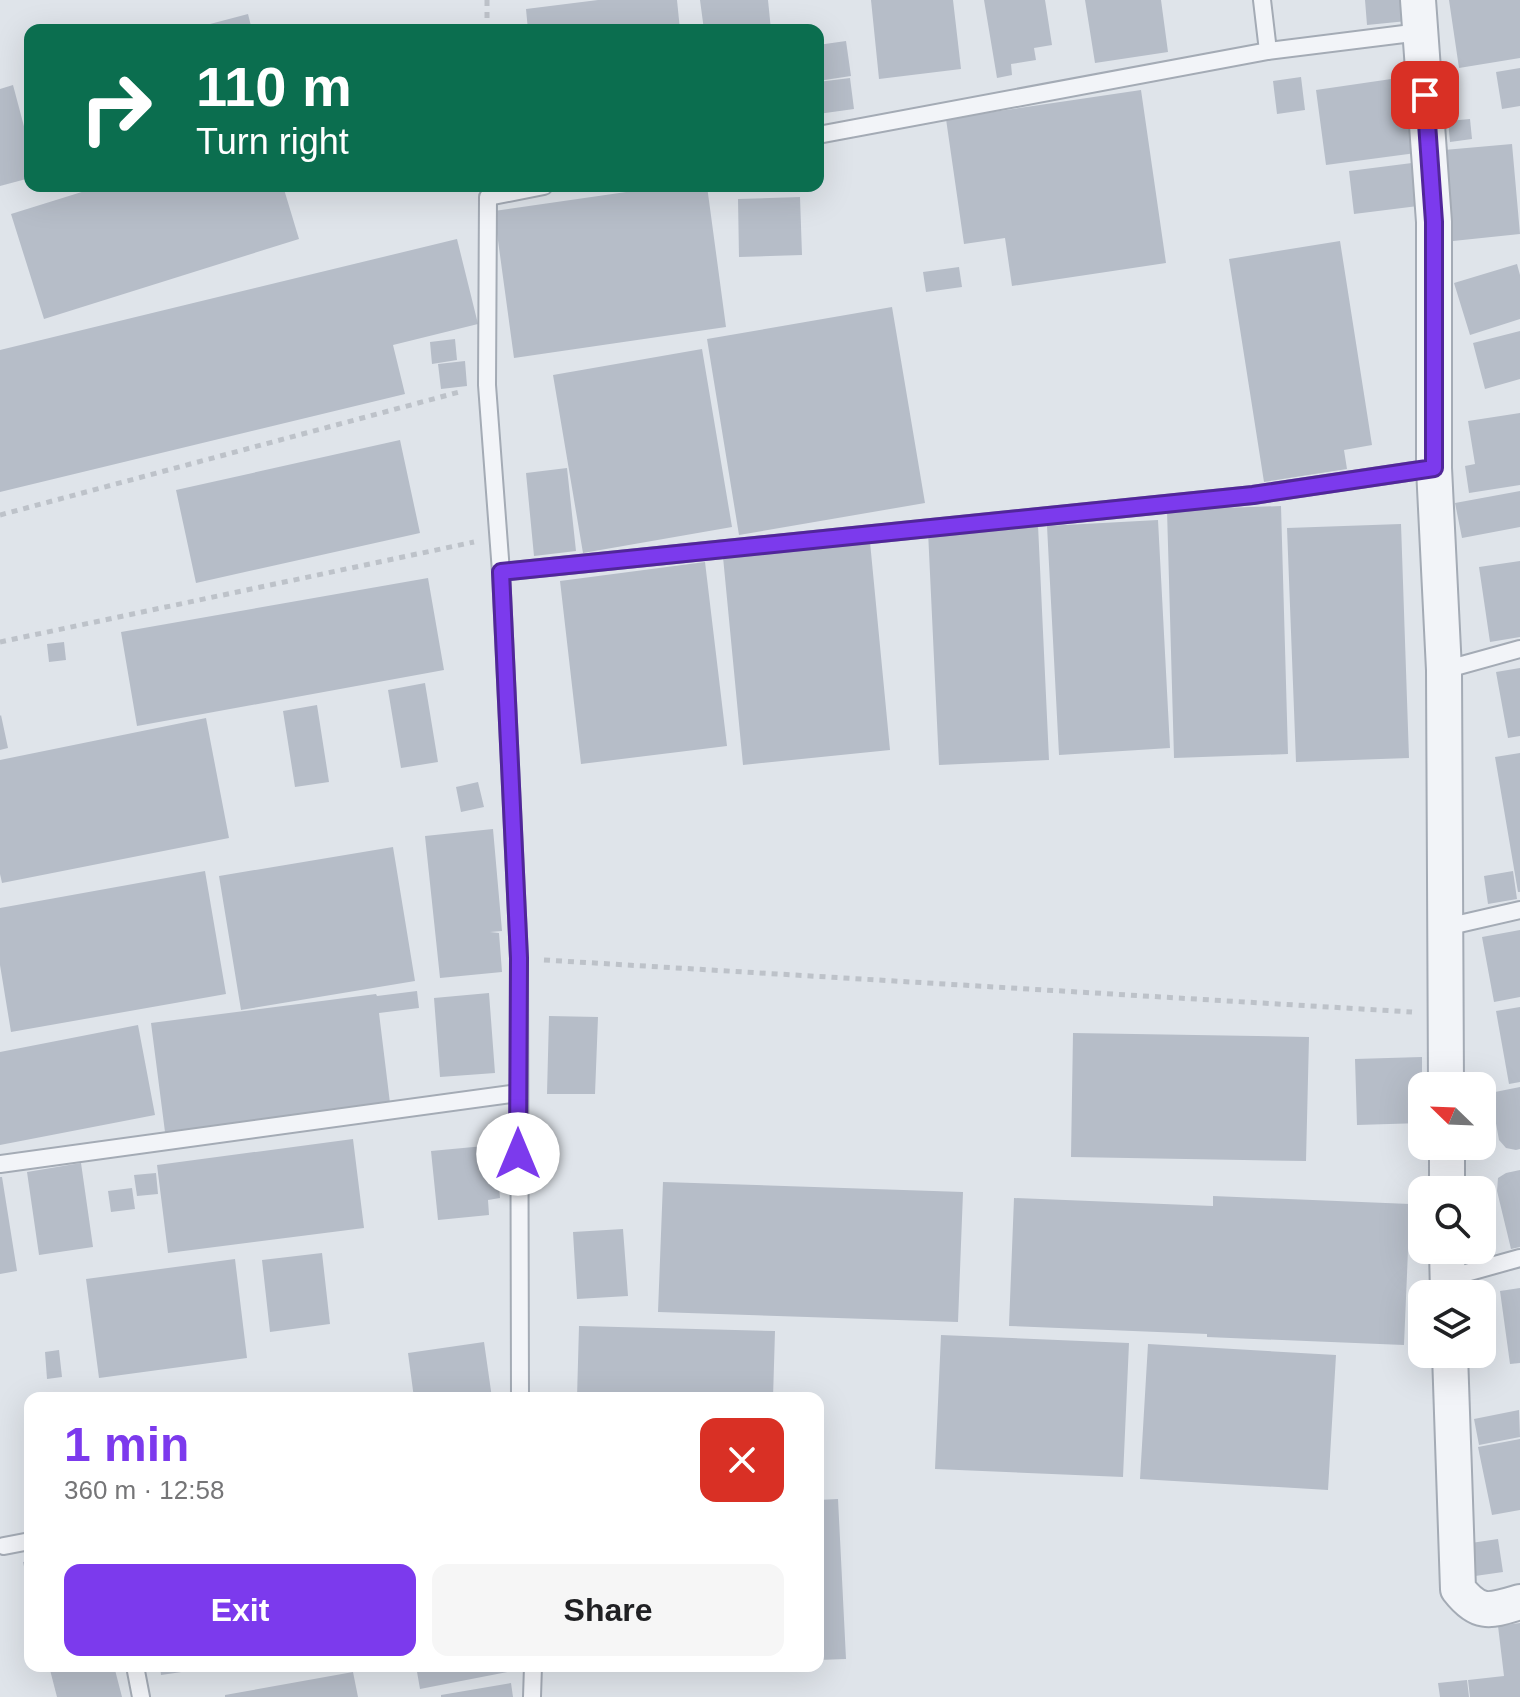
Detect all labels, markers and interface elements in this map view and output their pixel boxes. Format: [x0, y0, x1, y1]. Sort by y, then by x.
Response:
text: 110 m [196, 55, 352, 118]
icon: right [64, 56, 168, 160]
pin [1391, 61, 1459, 129]
icon: arrive [1403, 73, 1447, 117]
text: Turn right [196, 121, 349, 162]
north arrow [1408, 1072, 1496, 1160]
map controls [1408, 1072, 1496, 1368]
position arrow [476, 1112, 560, 1196]
button: search [1408, 1176, 1496, 1264]
button: layers [1408, 1280, 1496, 1368]
text: 1 min [64, 1418, 189, 1471]
button: close [700, 1418, 784, 1502]
text: 360 m · 12:58 [64, 1475, 224, 1505]
button: Exit [64, 1564, 416, 1656]
button: Share [432, 1564, 784, 1656]

